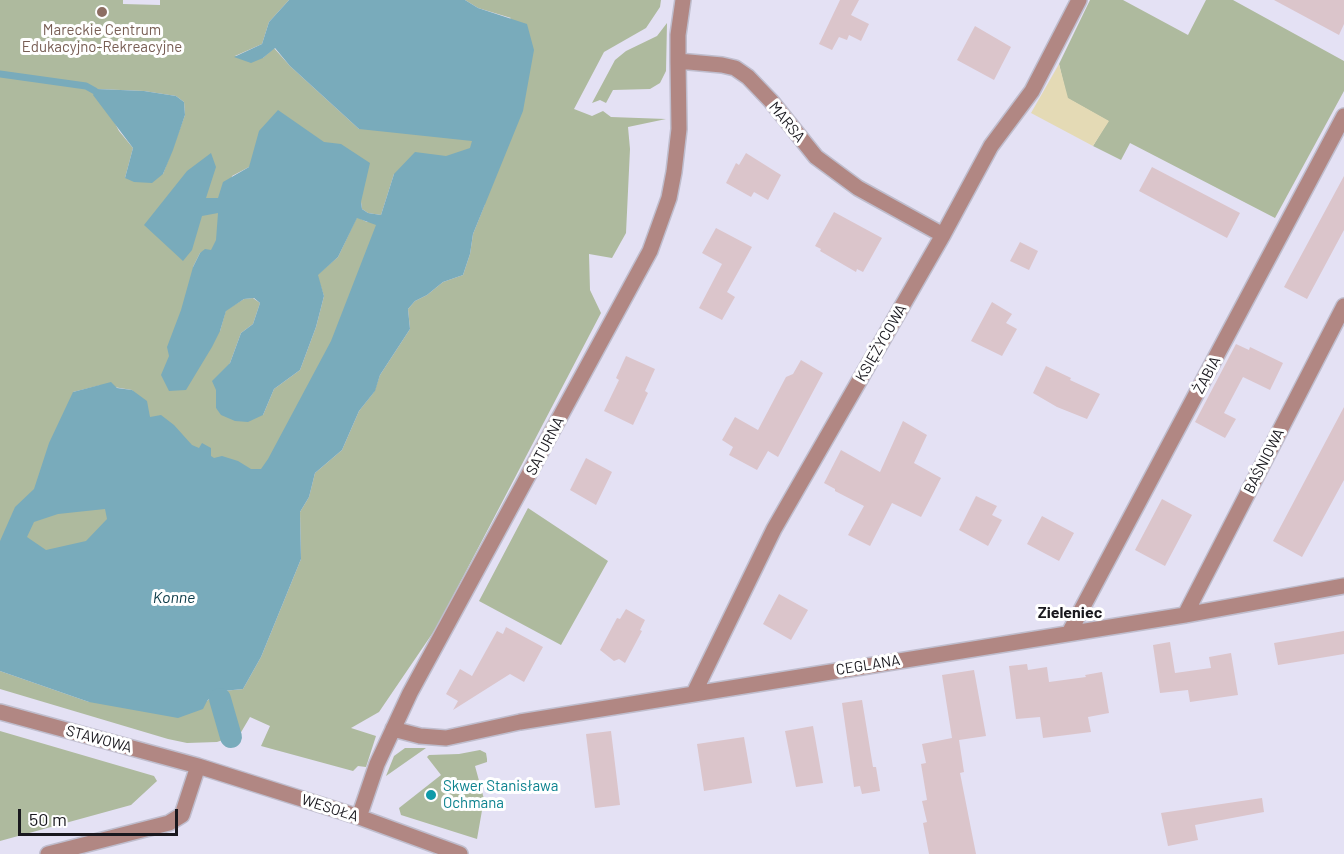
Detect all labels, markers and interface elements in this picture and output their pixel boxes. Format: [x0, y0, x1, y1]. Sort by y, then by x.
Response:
marker: Mareckie Centrum Edukacyjno-Rekreacyjne [95, 5, 109, 19]
place label: Mareckie Centrum Edukacyjno-Rekreacyjne [22, 21, 182, 56]
street label: MARSA [765, 98, 809, 146]
street label: KSIĘŻYCOWA [852, 301, 910, 385]
street label: ŻABIA [1190, 353, 1224, 397]
street label: SATURNA [522, 414, 568, 478]
street label: BAŚNIOWA [1240, 425, 1288, 497]
water label: Konne [153, 588, 195, 608]
district label: Zieleniec [1038, 603, 1102, 623]
street label: CEGLANA [835, 651, 901, 679]
street label: STAWOWA [64, 722, 134, 756]
place label: Skwer Stanisława Ochmana [443, 777, 558, 812]
marker: Skwer Stanisława Ochmana [424, 788, 438, 802]
street label: WESOŁA [299, 790, 361, 826]
scale bar [21, 797, 182, 835]
text: 50 m [29, 808, 67, 830]

